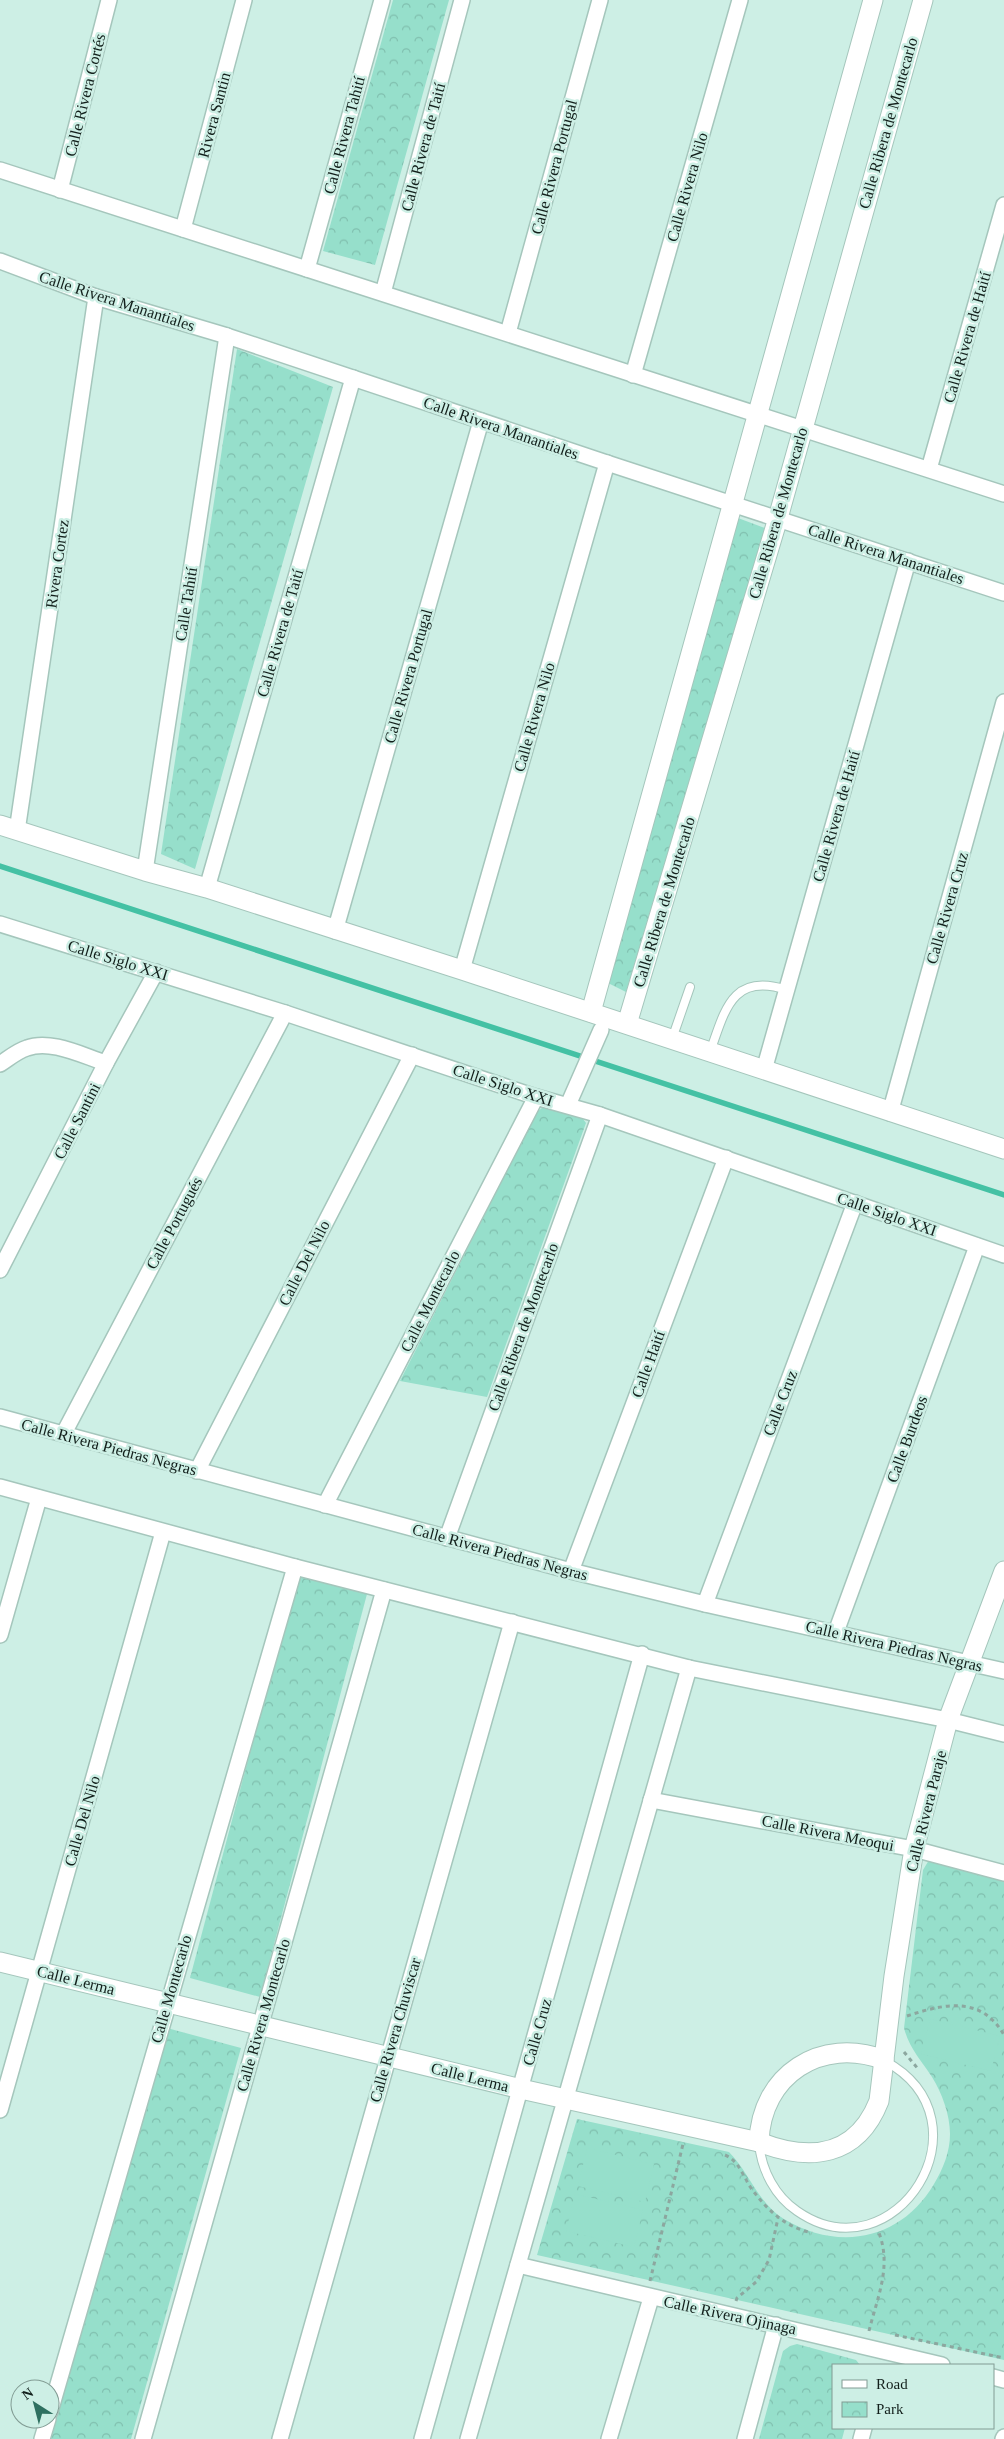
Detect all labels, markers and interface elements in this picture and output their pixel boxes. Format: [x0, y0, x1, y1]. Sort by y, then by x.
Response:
street label: Calle Rivera Cortés [61, 32, 109, 158]
street label: Calle Ribera de Montecarlo [855, 35, 921, 211]
street label: Rivera Santin [194, 71, 234, 159]
street label: Calle Rivera Tahití [320, 74, 368, 196]
street label: Calle Rivera de Taití [398, 80, 448, 213]
street label: Calle Rivera Portugal [528, 97, 581, 236]
street label: Calle Rivera Nilo [663, 130, 711, 244]
street label: Calle Rivera Manantiales [37, 268, 197, 334]
street label: Calle Rivera de Haití [940, 269, 994, 404]
street label: Calle Rivera Manantiales [421, 393, 581, 463]
street label: Calle Ribera de Montecarlo [745, 425, 811, 601]
street label: Rivera Cortez [42, 519, 72, 609]
street label: Calle Rivera Manantiales [806, 521, 966, 587]
street label: Calle Tahití [172, 565, 200, 642]
street label: Calle Rivera de Taití [254, 567, 307, 699]
street label: Calle Rivera Portugal [381, 606, 436, 745]
street label: Calle Rivera Nilo [510, 660, 558, 774]
street label: Calle Rivera de Haití [809, 748, 863, 883]
street label: Calle Ribera de Montecarlo [630, 815, 698, 989]
street label: Calle Rivera Cruz [923, 850, 971, 966]
street label: Calle Siglo XXI [65, 937, 170, 984]
street label: Calle Siglo XXI [451, 1061, 555, 1110]
street label: Calle Santini [51, 1080, 104, 1162]
street label: Calle Portugués [143, 1174, 206, 1272]
street label: Calle Siglo XXI [835, 1189, 939, 1240]
street label: Calle Del Nilo [275, 1218, 333, 1308]
street label: Calle Ribera de Montecarlo [485, 1241, 561, 1413]
street label: Calle Montecarlo [397, 1247, 463, 1355]
street label: Calle Haití [628, 1328, 668, 1400]
street label: Calle Cruz [760, 1368, 800, 1438]
street label: Calle Burdeos [883, 1393, 931, 1485]
street label: Calle Rivera Piedras Negras [19, 1415, 199, 1480]
street label: Calle Rivera Piedras Negras [410, 1520, 590, 1585]
street label: Calle Rivera Piedras Negras [804, 1617, 984, 1676]
street label: Calle Rivera Paraje [903, 1749, 950, 1874]
street label: Calle Del Nilo [61, 1774, 103, 1868]
street label: Calle Rivera Meoqui [760, 1812, 896, 1855]
street label: Calle Montecarlo [147, 1933, 195, 2045]
street label: Calle Rivera Montecarlo [233, 1937, 293, 2093]
street label: Calle Rivera Chuviscar [366, 1955, 424, 2104]
street label: Calle Lerma [35, 1962, 117, 1998]
street label: Calle Cruz [519, 1997, 555, 2067]
street label: Calle Lerma [429, 2059, 511, 2095]
street label: Calle Rivera Ojinaga [662, 2293, 798, 2338]
legend [832, 2364, 994, 2429]
text: Road [876, 2376, 908, 2392]
north arrow [10, 2379, 60, 2429]
text: N [19, 2385, 36, 2403]
text: Park [876, 2401, 904, 2417]

